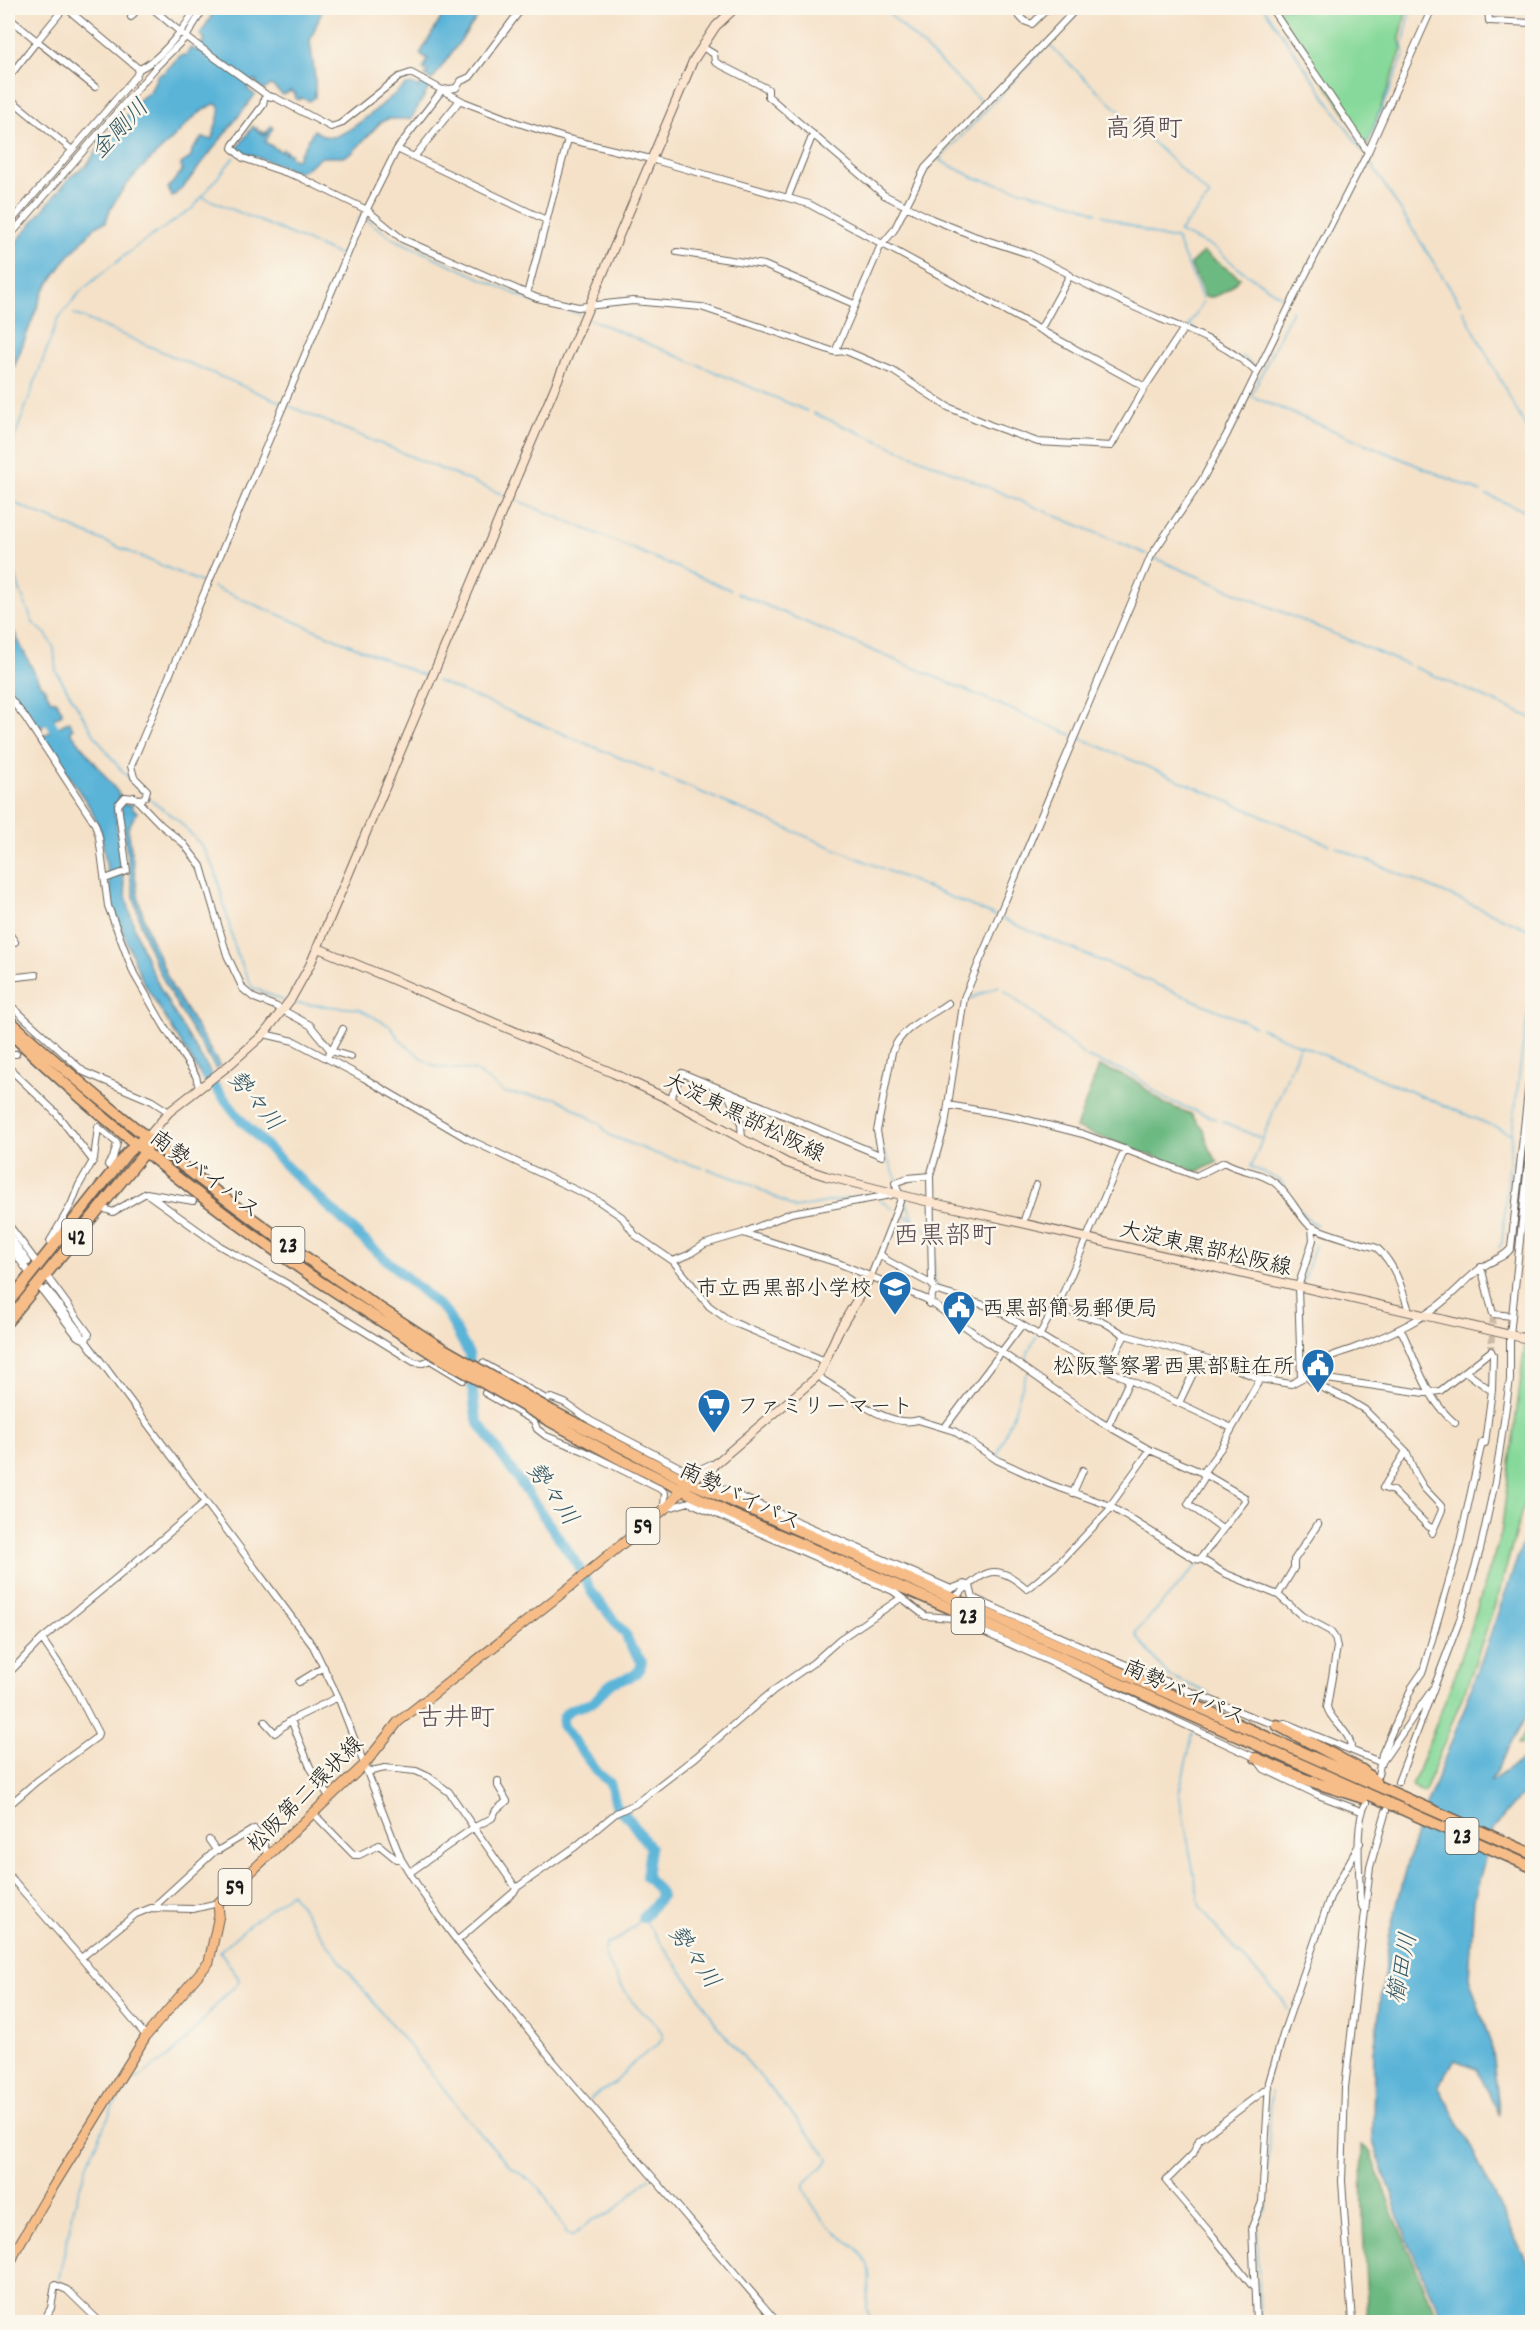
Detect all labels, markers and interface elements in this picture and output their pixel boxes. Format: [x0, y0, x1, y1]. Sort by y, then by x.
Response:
water label: 金剛川 [84, 92, 158, 168]
district label: 高須町 [1105, 112, 1183, 149]
water label: 勢々川 [218, 1063, 290, 1140]
street label: 大淀東黒部松阪線 [658, 1067, 829, 1172]
street label: 南勢バイパス [142, 1124, 266, 1228]
street label: 大淀東黒部松阪線 [1116, 1216, 1294, 1285]
road number: 42 [62, 1219, 92, 1255]
district label: 西黒部町 [893, 1219, 997, 1256]
road number: 23 [272, 1227, 304, 1263]
school or university icon: 市立西黒部小学校 [877, 1269, 913, 1316]
place label: 市立西黒部小学校 [696, 1275, 872, 1306]
public building icon: 西黒部簡易郵便局 [941, 1289, 977, 1336]
place label: 西黒部簡易郵便局 [982, 1295, 1158, 1326]
public building icon: 松阪警察署西黒部駐在所 [1300, 1347, 1336, 1394]
place label: 松阪警察署西黒部駐在所 [1053, 1353, 1295, 1384]
supermarket icon: ファミリーマート [696, 1387, 732, 1434]
place label: ファミリーマート [737, 1393, 913, 1424]
water label: 勢々川 [516, 1455, 585, 1534]
street label: 南勢バイパス [673, 1456, 806, 1540]
road number: 59 [626, 1508, 660, 1544]
road number: 23 [952, 1598, 984, 1634]
street label: 南勢バイパス [1117, 1653, 1250, 1735]
district label: 古井町 [417, 1701, 495, 1738]
street label: 松阪第二環状線 [241, 1730, 372, 1861]
road number: 23 [1446, 1818, 1478, 1854]
road number: 59 [218, 1869, 252, 1905]
water label: 勢々川 [658, 1918, 727, 1997]
water label: 櫛田川 [1380, 1930, 1428, 2007]

